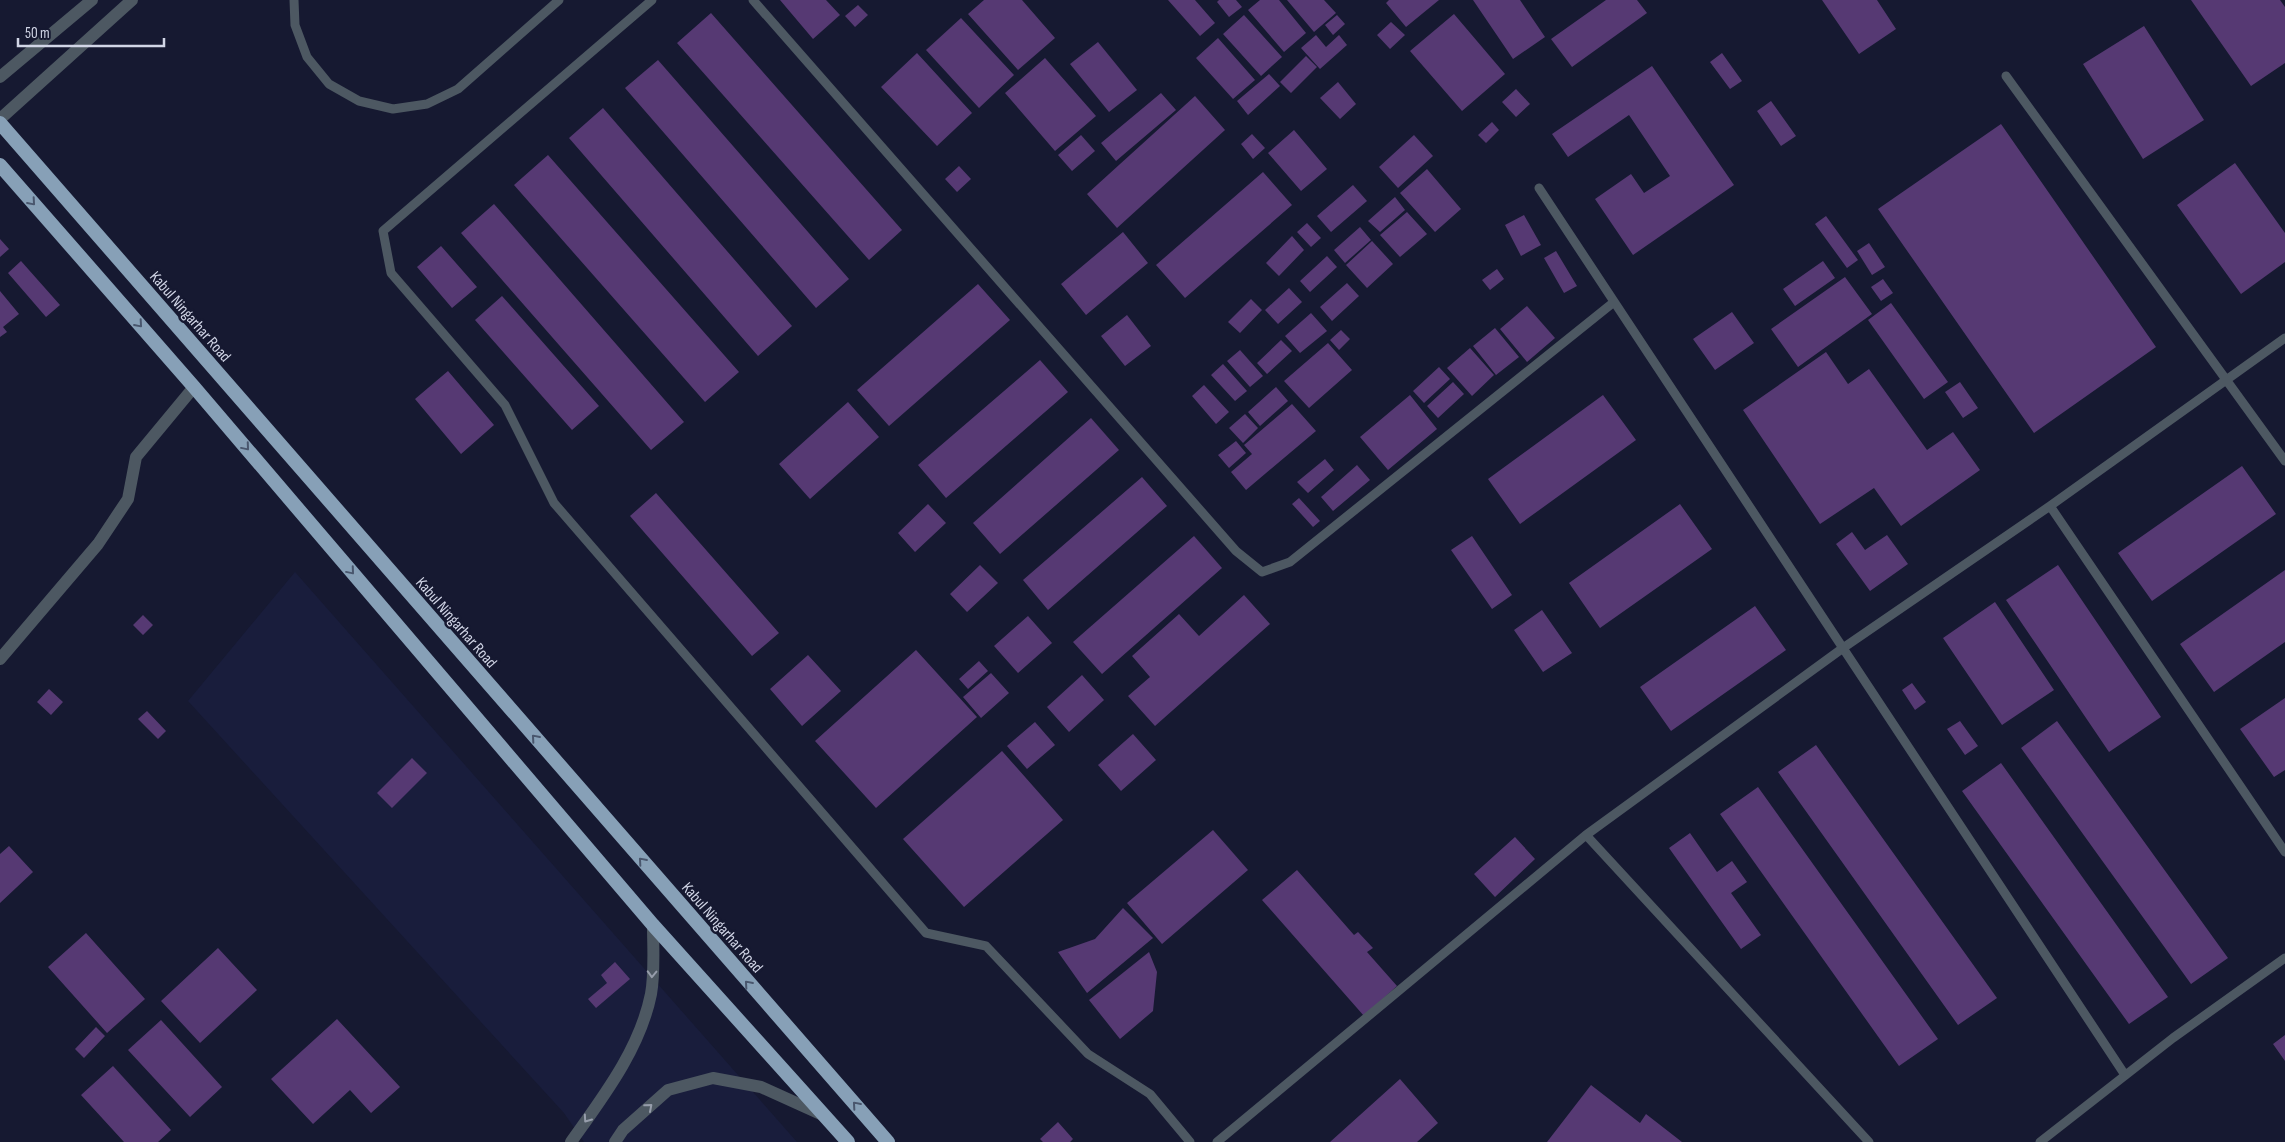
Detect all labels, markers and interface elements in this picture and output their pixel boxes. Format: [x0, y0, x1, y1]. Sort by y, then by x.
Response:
scale bar [18, 15, 164, 47]
text: 50 m [25, 24, 50, 43]
one-way arrow [26, 197, 35, 206]
street label: Kabul Ningarhar Road [145, 268, 234, 366]
one-way arrow [134, 319, 143, 328]
one-way arrow [240, 442, 249, 451]
one-way arrow [345, 565, 354, 574]
street label: Kabul Ningarhar Road [411, 574, 500, 672]
one-way arrow [532, 735, 541, 744]
one-way arrow [638, 858, 647, 867]
street label: Kabul Ningarhar Road [677, 879, 766, 977]
one-way arrow [646, 970, 657, 978]
one-way arrow [745, 980, 754, 989]
one-way arrow [853, 1102, 862, 1111]
one-way arrow [643, 1104, 652, 1113]
one-way arrow [584, 1114, 593, 1123]

